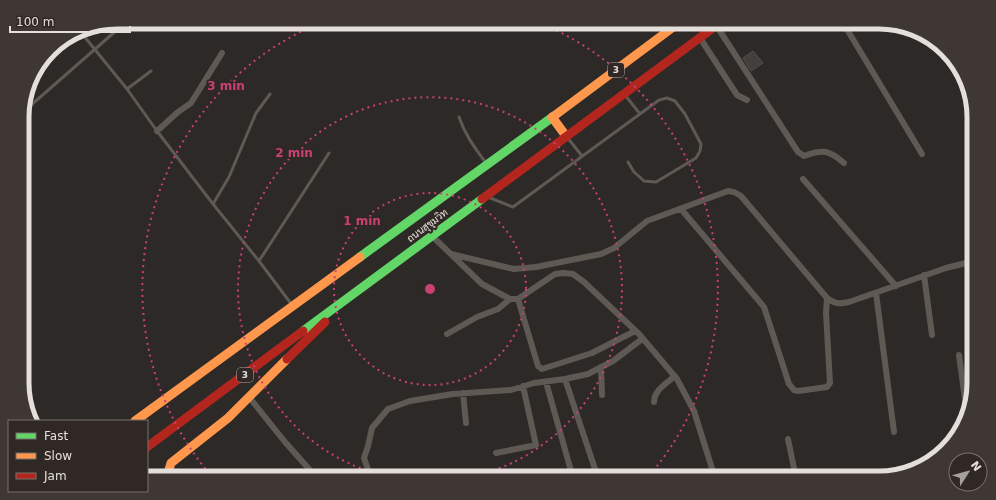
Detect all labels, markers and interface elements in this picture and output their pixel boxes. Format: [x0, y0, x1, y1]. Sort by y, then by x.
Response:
scale bar [10, 8, 130, 34]
text: 100 m [16, 15, 54, 29]
road number: 3 [608, 63, 624, 77]
text: 3 min [207, 79, 245, 93]
text: 2 min [275, 146, 313, 160]
street label: ถนนสุขุมวิท [405, 207, 451, 246]
text: 1 min [343, 214, 381, 228]
centre of rings [423, 282, 437, 296]
road number: 3 [237, 368, 253, 382]
legend [8, 420, 148, 492]
text: Fast [44, 429, 68, 443]
text: Slow [44, 449, 72, 463]
north arrow [948, 452, 988, 492]
text: N [968, 459, 984, 474]
text: Jam [43, 469, 67, 483]

